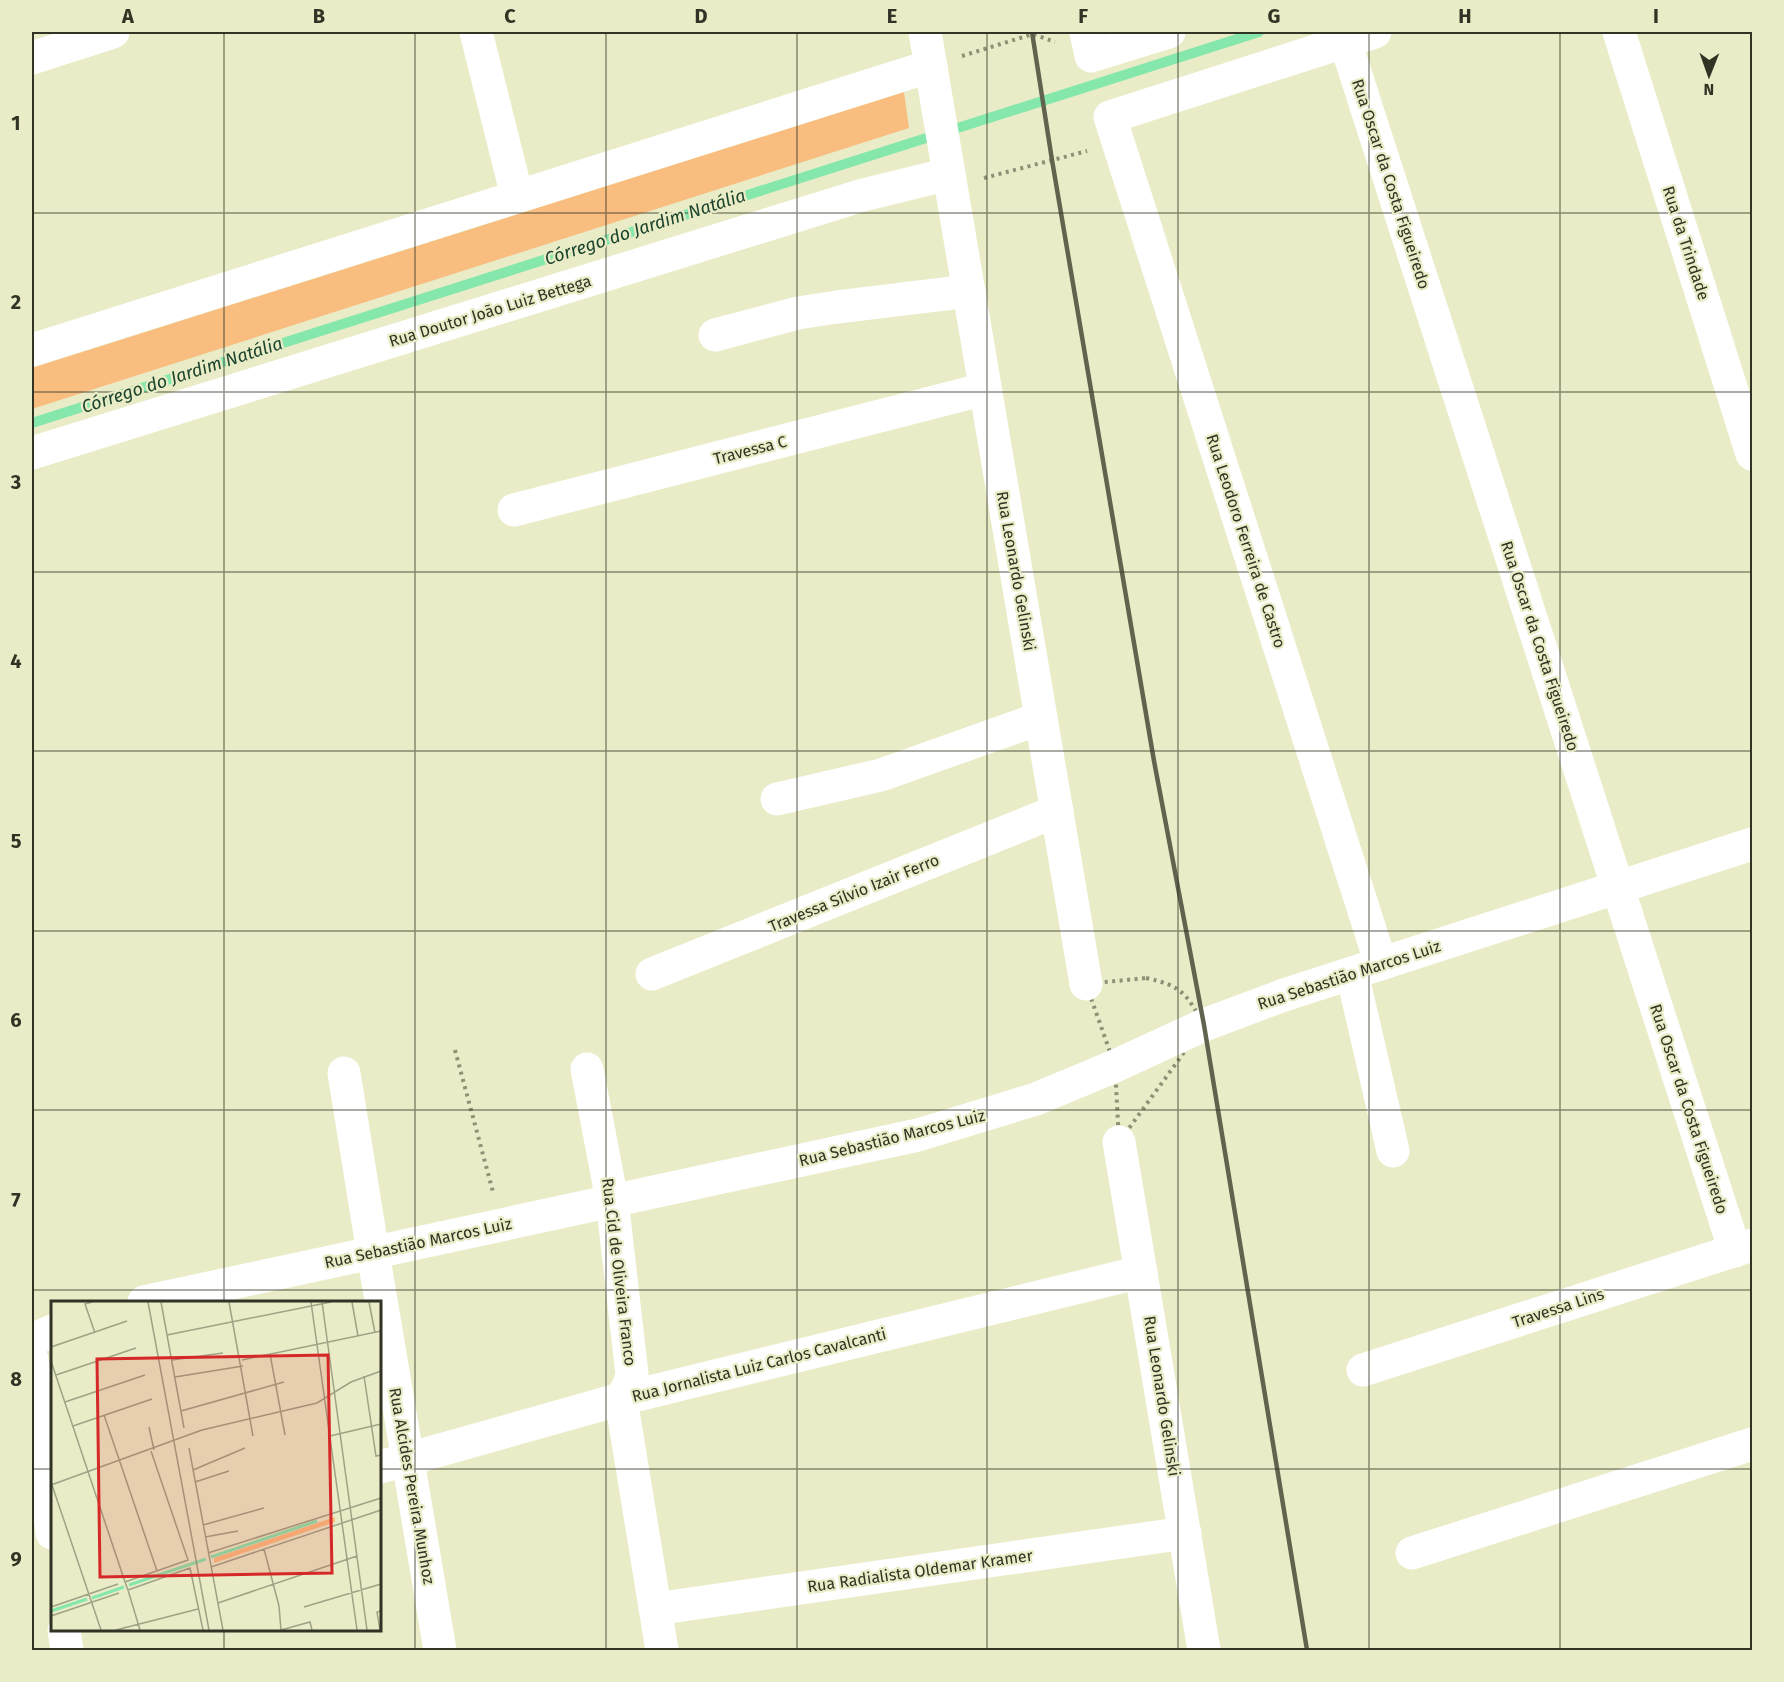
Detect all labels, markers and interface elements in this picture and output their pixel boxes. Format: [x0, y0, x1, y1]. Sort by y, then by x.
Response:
text: A [121, 4, 135, 28]
text: B [313, 4, 325, 28]
text: C [504, 4, 516, 28]
text: D [694, 4, 708, 28]
text: E [887, 4, 897, 28]
text: F [1078, 4, 1088, 28]
text: G [1268, 4, 1280, 28]
text: H [1458, 4, 1472, 28]
text: I [1653, 4, 1659, 28]
north arrow [1679, 45, 1739, 105]
street label: Rua Oscar da Costa Figueiredo [1348, 77, 1434, 291]
text: N [1703, 80, 1714, 99]
text: 1 [11, 111, 21, 135]
water label: Córrego do Jardim Natália [542, 184, 748, 270]
street label: Rua da Trindade [1659, 184, 1713, 302]
street label: Rua Doutor João Luiz Bettega [387, 271, 593, 351]
text: 2 [11, 290, 21, 314]
water label: Córrego do Jardim Natália [79, 332, 285, 418]
street label: Travessa C [711, 432, 789, 468]
street label: Rua Leodoro Ferreira de Castro [1202, 432, 1290, 650]
text: 3 [10, 470, 21, 494]
street label: Rua Leonardo Gelinski [993, 490, 1039, 652]
street label: Rua Oscar da Costa Figueiredo [1497, 539, 1583, 753]
text: 4 [10, 649, 22, 673]
text: 5 [11, 829, 22, 853]
street label: Travessa Sílvio Izair Ferro [766, 850, 942, 936]
street label: Rua Sebastião Marcos Luiz [1255, 936, 1443, 1014]
street label: Rua Oscar da Costa Figueiredo [1646, 1002, 1732, 1216]
text: 6 [10, 1008, 22, 1032]
street label: Rua Sebastião Marcos Luiz [797, 1106, 987, 1170]
street label: Rua Cid de Oliveira Franco [598, 1177, 640, 1367]
text: 7 [11, 1188, 21, 1212]
street label: Rua Sebastião Marcos Luiz [323, 1214, 513, 1272]
street label: Travessa Lins [1510, 1284, 1606, 1332]
inset map [51, 1301, 381, 1631]
street label: Rua Leonardo Gelinski [1140, 1314, 1184, 1478]
street label: Rua Jornalista Luiz Carlos Cavalcanti [630, 1324, 888, 1406]
text: 8 [10, 1367, 22, 1391]
street label: Rua Alcides Pereira Munhoz [385, 1386, 439, 1586]
street label: Rua Radialista Oldemar Kramer [806, 1546, 1035, 1596]
text: 9 [10, 1547, 22, 1571]

